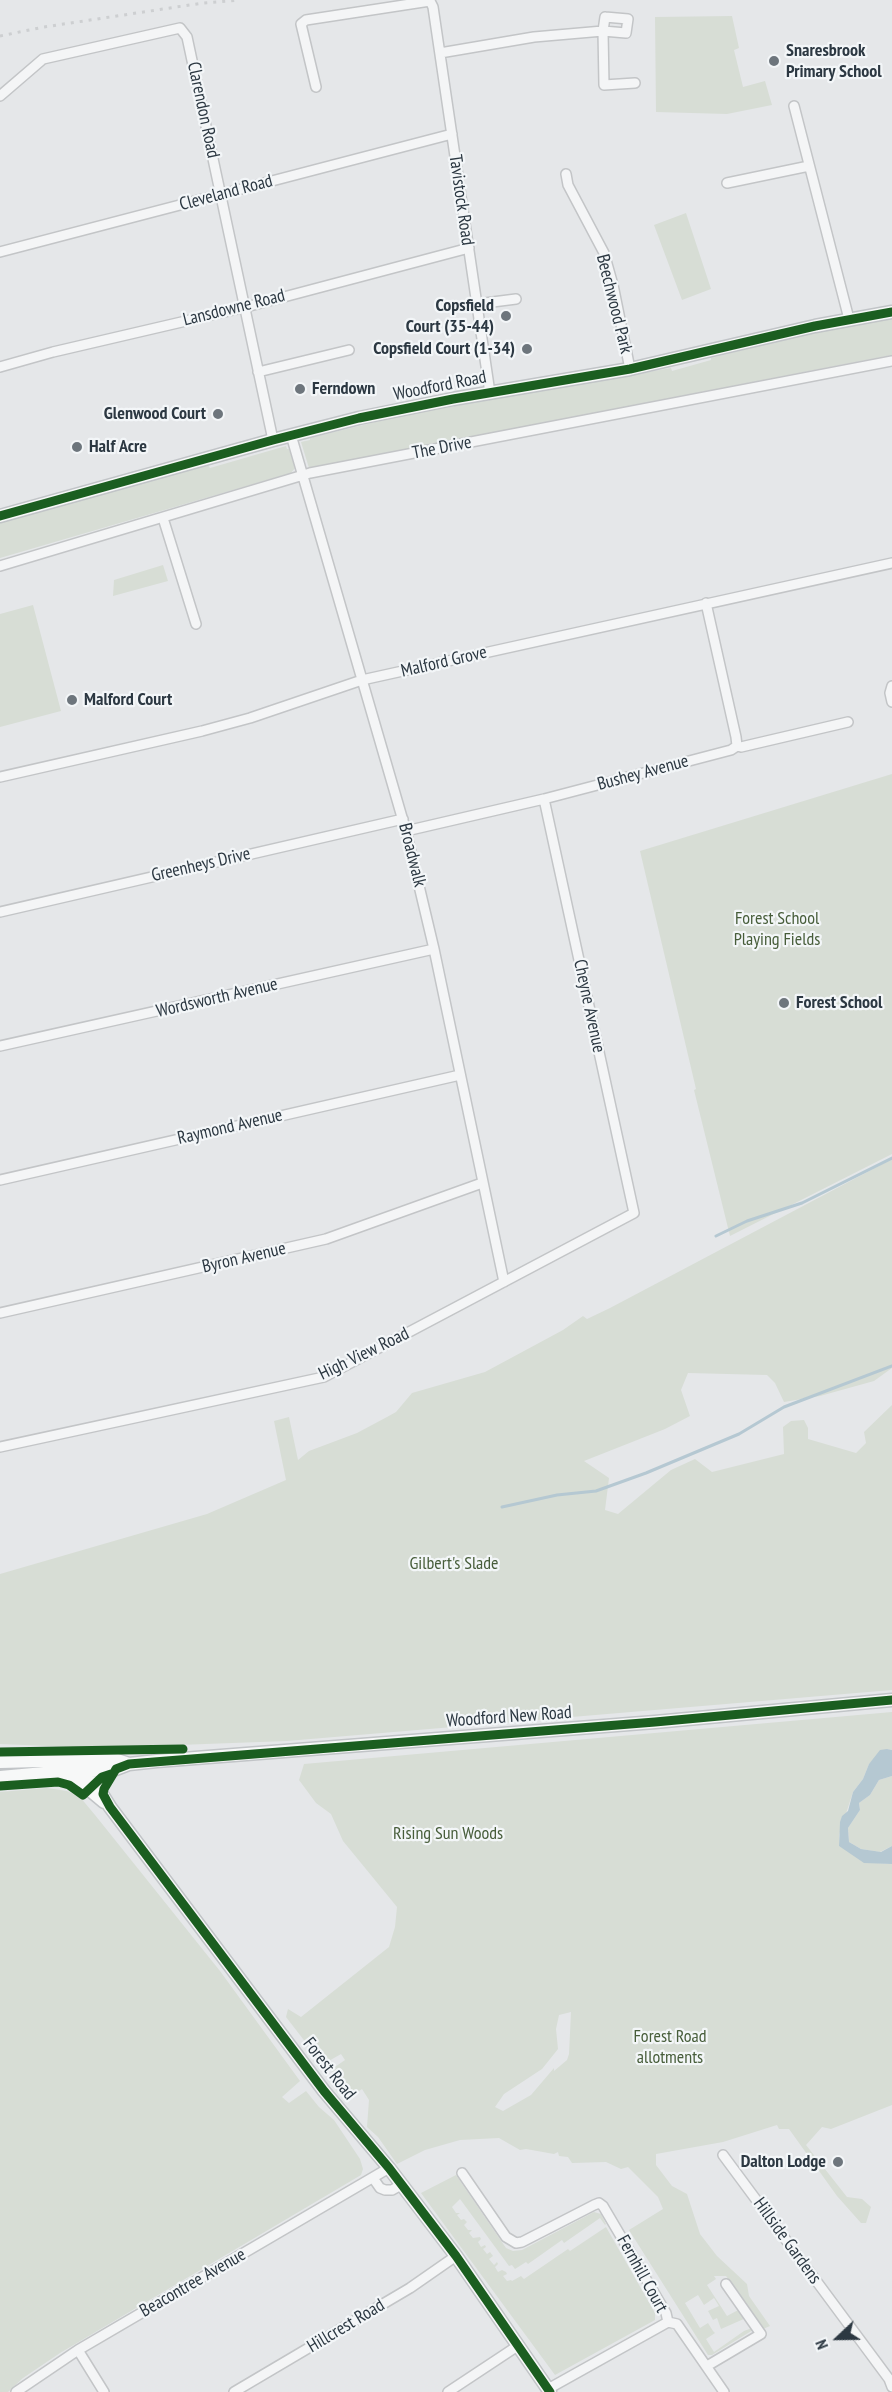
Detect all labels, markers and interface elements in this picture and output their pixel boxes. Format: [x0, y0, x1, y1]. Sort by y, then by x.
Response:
place label: Snaresbrook Primary School [786, 40, 882, 82]
marker: Snaresbrook Primary School [767, 54, 781, 68]
street label: Clarendon Road [182, 60, 224, 160]
street label: Tavistock Road [444, 153, 478, 247]
street label: Cleveland Road [177, 170, 275, 216]
street label: Beechwood Park [591, 252, 637, 356]
street label: Lansdowne Road [181, 285, 287, 331]
place label: Copsfield Court (35-44) [406, 295, 494, 338]
marker: Copsfield Court (35-44) [499, 309, 513, 323]
place label: Copsfield Court (1-34) [373, 338, 515, 360]
marker: Copsfield Court (1-34) [520, 342, 534, 356]
street label: Woodford Road [392, 366, 488, 406]
place label: Ferndown [312, 378, 375, 400]
marker: Ferndown [293, 382, 307, 396]
place label: Glenwood Court [104, 403, 206, 425]
marker: Glenwood Court [211, 407, 225, 421]
street label: The Drive [411, 432, 473, 464]
place label: Half Acre [89, 436, 147, 458]
marker: Half Acre [70, 440, 84, 454]
street label: Malford Grove [399, 642, 489, 682]
place label: Malford Court [84, 689, 172, 711]
marker: Malford Court [65, 693, 79, 707]
street label: Bushey Avenue [595, 750, 691, 796]
street label: Broadwalk [394, 821, 430, 889]
street label: Greenheys Drive [149, 843, 253, 887]
park label: Forest School Playing Fields [734, 908, 820, 950]
street label: Cheyne Avenue [569, 957, 609, 1055]
street label: Wordsworth Avenue [154, 974, 280, 1022]
place label: Forest School [796, 992, 882, 1014]
marker: Forest School [777, 996, 791, 1010]
street label: Raymond Avenue [175, 1104, 285, 1150]
street label: Byron Avenue [200, 1238, 288, 1278]
street label: High View Road [315, 1323, 413, 1385]
park label: Gilbert's Slade [409, 1553, 499, 1575]
street label: Woodford New Road [446, 1702, 572, 1732]
park label: Rising Sun Woods [393, 1823, 503, 1845]
park label: Forest Road allotments [633, 2026, 707, 2068]
street label: Forest Road [298, 2034, 360, 2104]
place label: Dalton Lodge [741, 2151, 826, 2173]
marker: Dalton Lodge [831, 2155, 845, 2169]
street label: Hillside Gardens [749, 2194, 825, 2288]
street label: Fernhill Court [612, 2231, 672, 2317]
street label: Beacontree Avenue [136, 2244, 250, 2322]
street label: Hillcrest Road [303, 2295, 389, 2357]
north arrow [808, 2308, 868, 2368]
text: N [810, 2337, 832, 2353]

